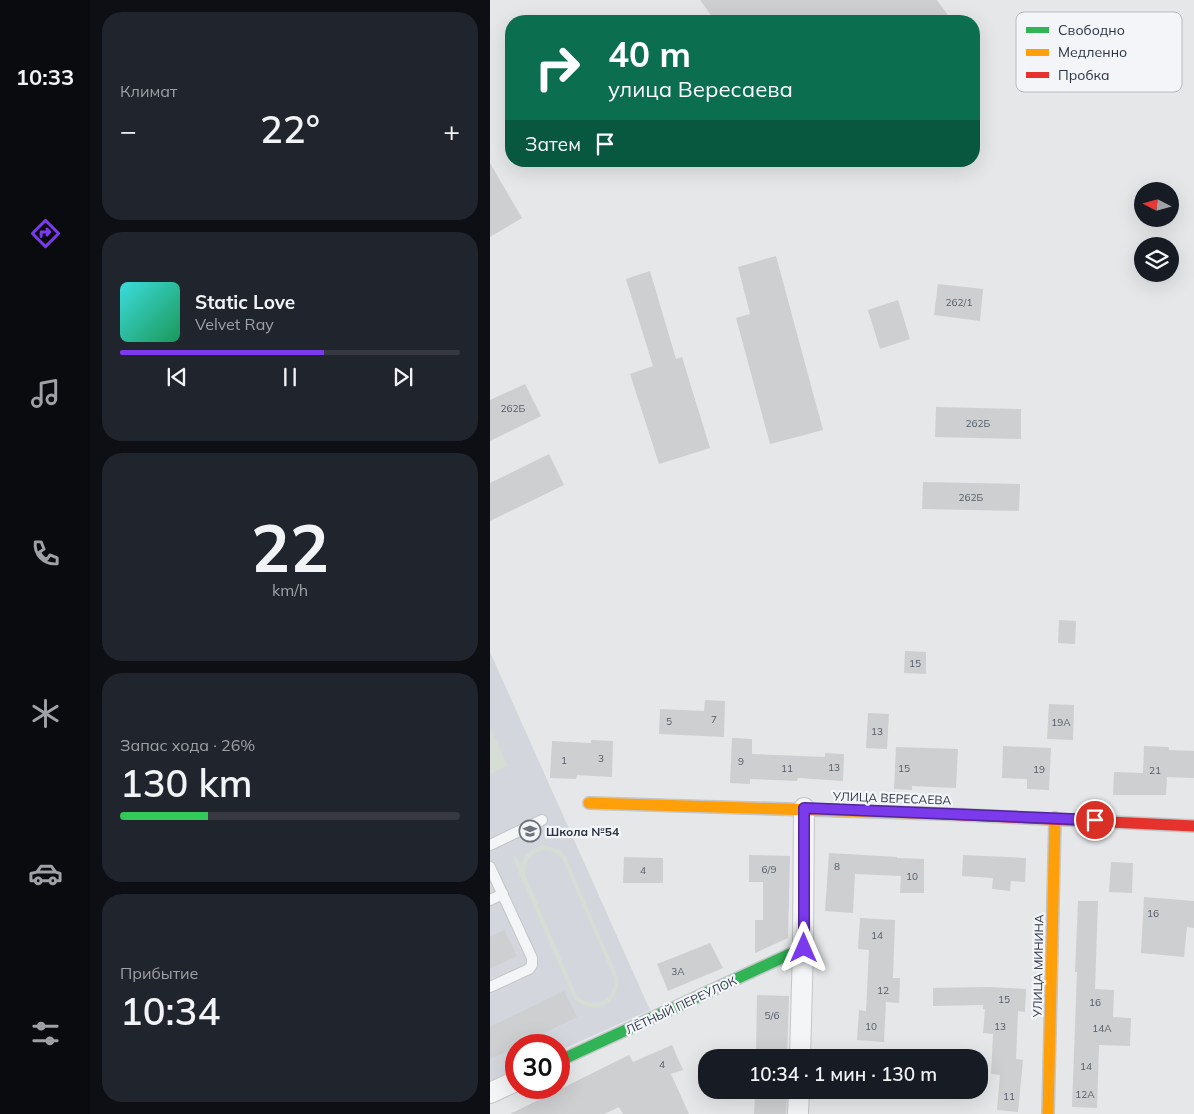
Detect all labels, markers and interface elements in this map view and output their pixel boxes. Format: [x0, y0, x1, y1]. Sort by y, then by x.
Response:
legend [1016, 12, 1182, 92]
text: Свободно [1058, 21, 1125, 39]
text: 40 m [608, 32, 691, 76]
icon: right [525, 35, 590, 100]
text: Медленно [1058, 43, 1127, 61]
text: 10:33 [16, 63, 74, 91]
text: Пробка [1058, 66, 1110, 84]
text: улица Вересаева [608, 75, 793, 103]
text: Климат [120, 81, 177, 101]
text: 22° [260, 105, 320, 153]
text: − [120, 113, 137, 148]
text: + [443, 113, 460, 148]
icon: arrive [591, 130, 619, 158]
text: Затем [525, 132, 581, 156]
north arrow [1134, 182, 1179, 228]
map controls [1134, 182, 1179, 282]
icon: directions [28, 216, 63, 251]
button: layers [1134, 237, 1179, 282]
text: Static Love [195, 290, 295, 314]
house number: 262/1 [946, 296, 972, 309]
text: Velvet Ray [195, 314, 274, 334]
icon: previous [163, 363, 191, 391]
icon: pause [276, 363, 304, 391]
icon: next [389, 363, 417, 391]
icon: music [28, 376, 63, 411]
house number: 262Б [501, 402, 526, 415]
house number: 262Б [966, 417, 991, 430]
house number: 262Б [959, 491, 984, 504]
text: 22 [251, 507, 329, 588]
icon: phone [28, 536, 63, 571]
text: km/h [272, 580, 308, 600]
house number: 15 [909, 657, 921, 670]
icon: climate [28, 696, 63, 731]
house number: 7 [711, 713, 717, 726]
house number: 5 [666, 715, 672, 728]
house number: 19А [1051, 716, 1071, 729]
house number: 13 [871, 725, 883, 738]
text: Запас хода · 26% [120, 735, 255, 755]
house number: 3 [598, 752, 604, 765]
house number: 1 [561, 754, 567, 767]
house number: 9 [738, 755, 744, 768]
text: 130 km [120, 759, 253, 807]
house number: 13 [828, 761, 840, 774]
house number: 11 [781, 762, 793, 775]
house number: 15 [898, 762, 910, 775]
house number: 19 [1033, 763, 1045, 776]
house number: 21 [1149, 764, 1161, 777]
street label: УЛИЦА ВЕРЕСАЕВА [832, 788, 952, 808]
pin [1074, 799, 1116, 841]
icon: arrive [1081, 806, 1109, 834]
school or university icon: Школа №54 [518, 819, 542, 843]
place label: Школа №54 [546, 824, 619, 839]
icon: car [28, 856, 63, 891]
house number: 8 [834, 860, 840, 873]
house number: 6/9 [762, 863, 776, 876]
house number: 4 [640, 864, 646, 877]
house number: 10 [906, 870, 918, 883]
house number: 16 [1147, 907, 1159, 920]
street label: УЛИЦА МИНИНА [1030, 914, 1046, 1019]
position arrow [777, 921, 829, 973]
house number: 14 [871, 929, 883, 942]
text: Прибытие [120, 963, 198, 983]
house number: 3А [671, 965, 685, 978]
street label: ЛЁТНЫЙ ПЕРЕУЛОК [623, 973, 739, 1037]
house number: 12 [877, 984, 889, 997]
text: 10:34 [120, 987, 220, 1035]
house number: 15 [998, 993, 1010, 1006]
house number: 16 [1089, 996, 1101, 1009]
house number: 5/6 [765, 1009, 779, 1022]
icon: filters [28, 1016, 63, 1051]
house number: 10 [865, 1020, 877, 1033]
house number: 13 [994, 1020, 1006, 1033]
house number: 14А [1092, 1022, 1112, 1035]
speed limit sign: 30 [505, 1034, 570, 1099]
house number: 4 [659, 1058, 665, 1071]
house number: 14 [1080, 1060, 1092, 1073]
text: 10:34 · 1 мин · 130 m [749, 1062, 937, 1086]
house number: 12А [1075, 1088, 1095, 1101]
house number: 11 [1003, 1090, 1015, 1103]

